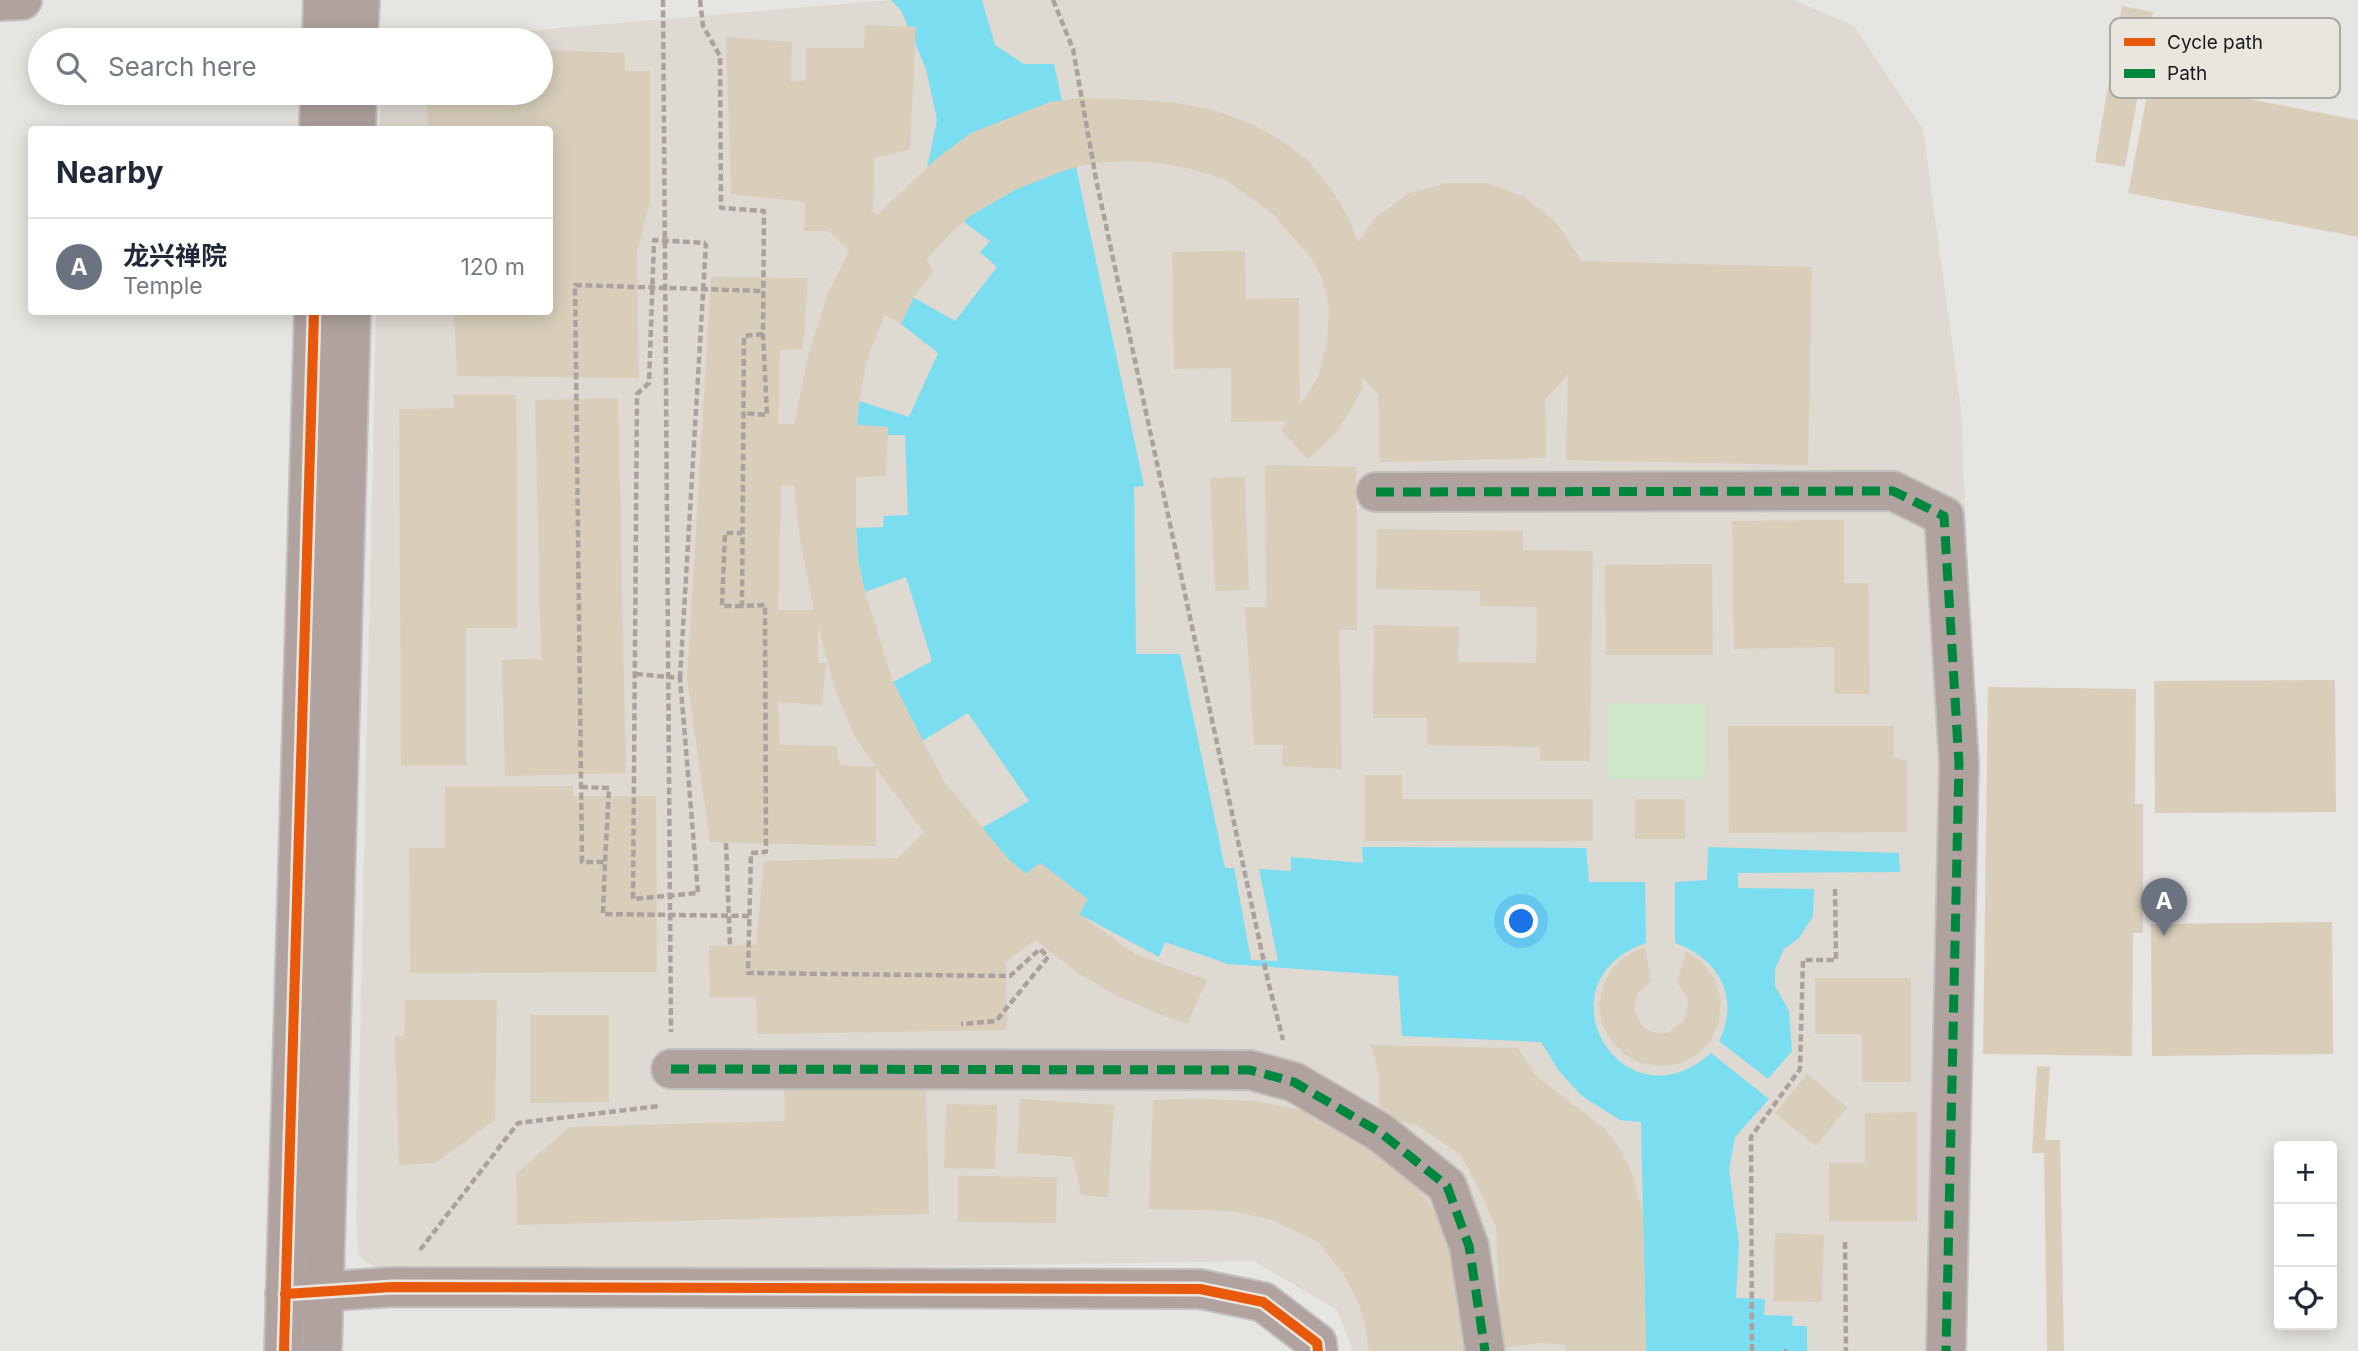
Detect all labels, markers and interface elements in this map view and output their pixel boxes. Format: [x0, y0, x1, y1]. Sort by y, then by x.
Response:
legend [2110, 18, 2340, 98]
search box [28, 28, 553, 105]
text: Cycle path [2167, 31, 2263, 54]
icon: search [52, 48, 90, 86]
text: Search here [108, 51, 257, 82]
text: Path [2167, 62, 2207, 85]
text: Nearby [56, 154, 164, 190]
text: 龙兴禅院 [123, 240, 227, 271]
text: A [70, 253, 88, 281]
text: 120 m [460, 253, 525, 281]
text: Temple [123, 272, 203, 300]
pin: A [2141, 878, 2187, 936]
your location [1504, 904, 1538, 938]
map controls [2274, 1141, 2337, 1330]
button: + [2274, 1141, 2337, 1204]
button: − [2274, 1204, 2337, 1267]
button: locate [2274, 1267, 2337, 1330]

